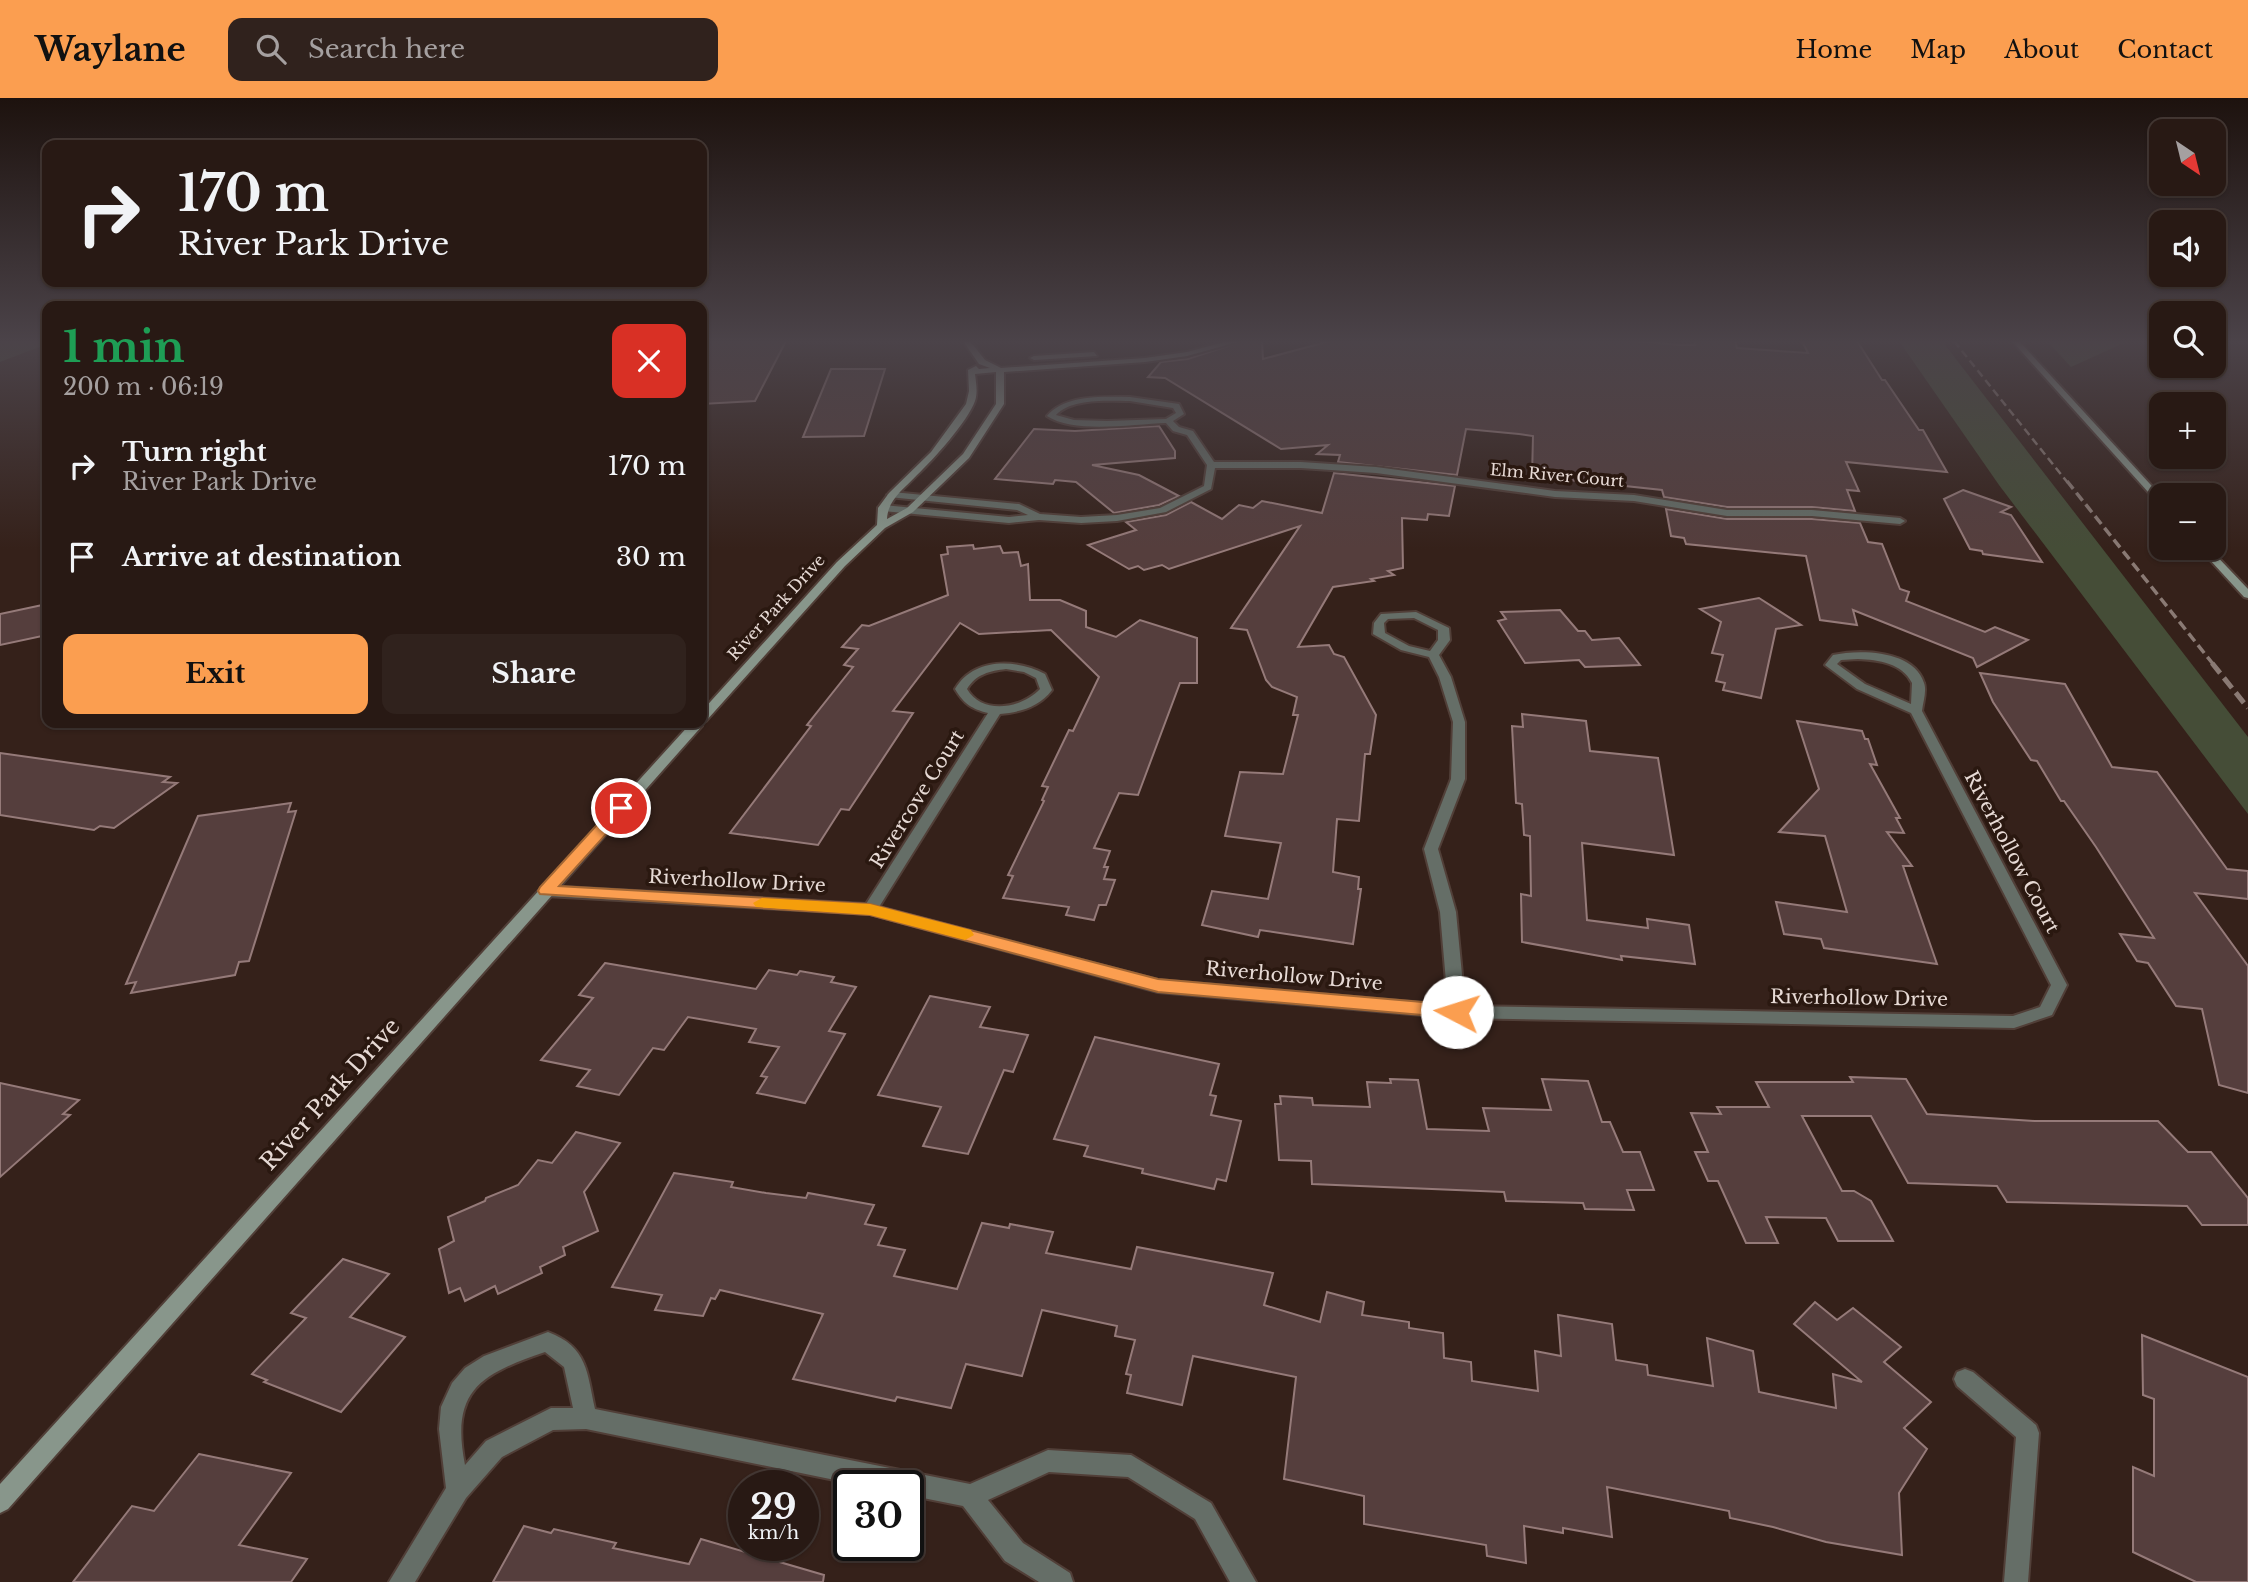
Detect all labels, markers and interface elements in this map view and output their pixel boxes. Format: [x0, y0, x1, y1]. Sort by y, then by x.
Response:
search box [228, 18, 718, 81]
text: Waylane [35, 29, 186, 70]
icon: search [252, 30, 290, 68]
text: Search here [308, 33, 465, 65]
text: Home [1796, 35, 1872, 64]
text: Map [1910, 35, 1966, 64]
text: About [2004, 35, 2079, 64]
text: Contact [2117, 35, 2213, 64]
north arrow [2149, 119, 2226, 196]
map controls [2149, 119, 2226, 560]
text: 170 m [178, 163, 329, 224]
icon: right [63, 168, 154, 259]
button: sound [2149, 210, 2226, 287]
text: River Park Drive [178, 224, 449, 264]
button: search [2149, 301, 2226, 378]
text: 1 min [63, 321, 185, 373]
button: close [612, 324, 686, 398]
text: 200 m · 06:19 [63, 373, 224, 401]
button: + [2149, 392, 2226, 469]
text: Turn right [122, 436, 267, 468]
icon: right [63, 447, 101, 485]
text: 170 m [607, 450, 686, 482]
street label: Elm River Court [1489, 459, 1625, 491]
text: River Park Drive [122, 468, 317, 496]
button: − [2149, 483, 2226, 560]
icon: arrive [63, 538, 101, 576]
text: Arrive at destination [122, 541, 402, 573]
text: 30 m [616, 541, 686, 573]
street label: River Park Drive [723, 550, 829, 664]
button: Exit [63, 634, 368, 714]
button: Share [382, 634, 686, 714]
street label: Rivercove Court [865, 725, 969, 872]
street label: Riverhollow Court [1960, 767, 2065, 938]
pin [591, 778, 651, 838]
icon: arrive [602, 789, 640, 827]
street label: Riverhollow Drive [648, 865, 826, 897]
street label: Riverhollow Drive [1204, 957, 1384, 995]
position arrow [1420, 975, 1494, 1049]
street label: Riverhollow Drive [1770, 985, 1948, 1011]
street label: River Park Drive [254, 1012, 406, 1176]
speed limit sign: 30 [833, 1470, 924, 1561]
text: 29 [750, 1485, 797, 1528]
text: km/h [748, 1522, 799, 1544]

